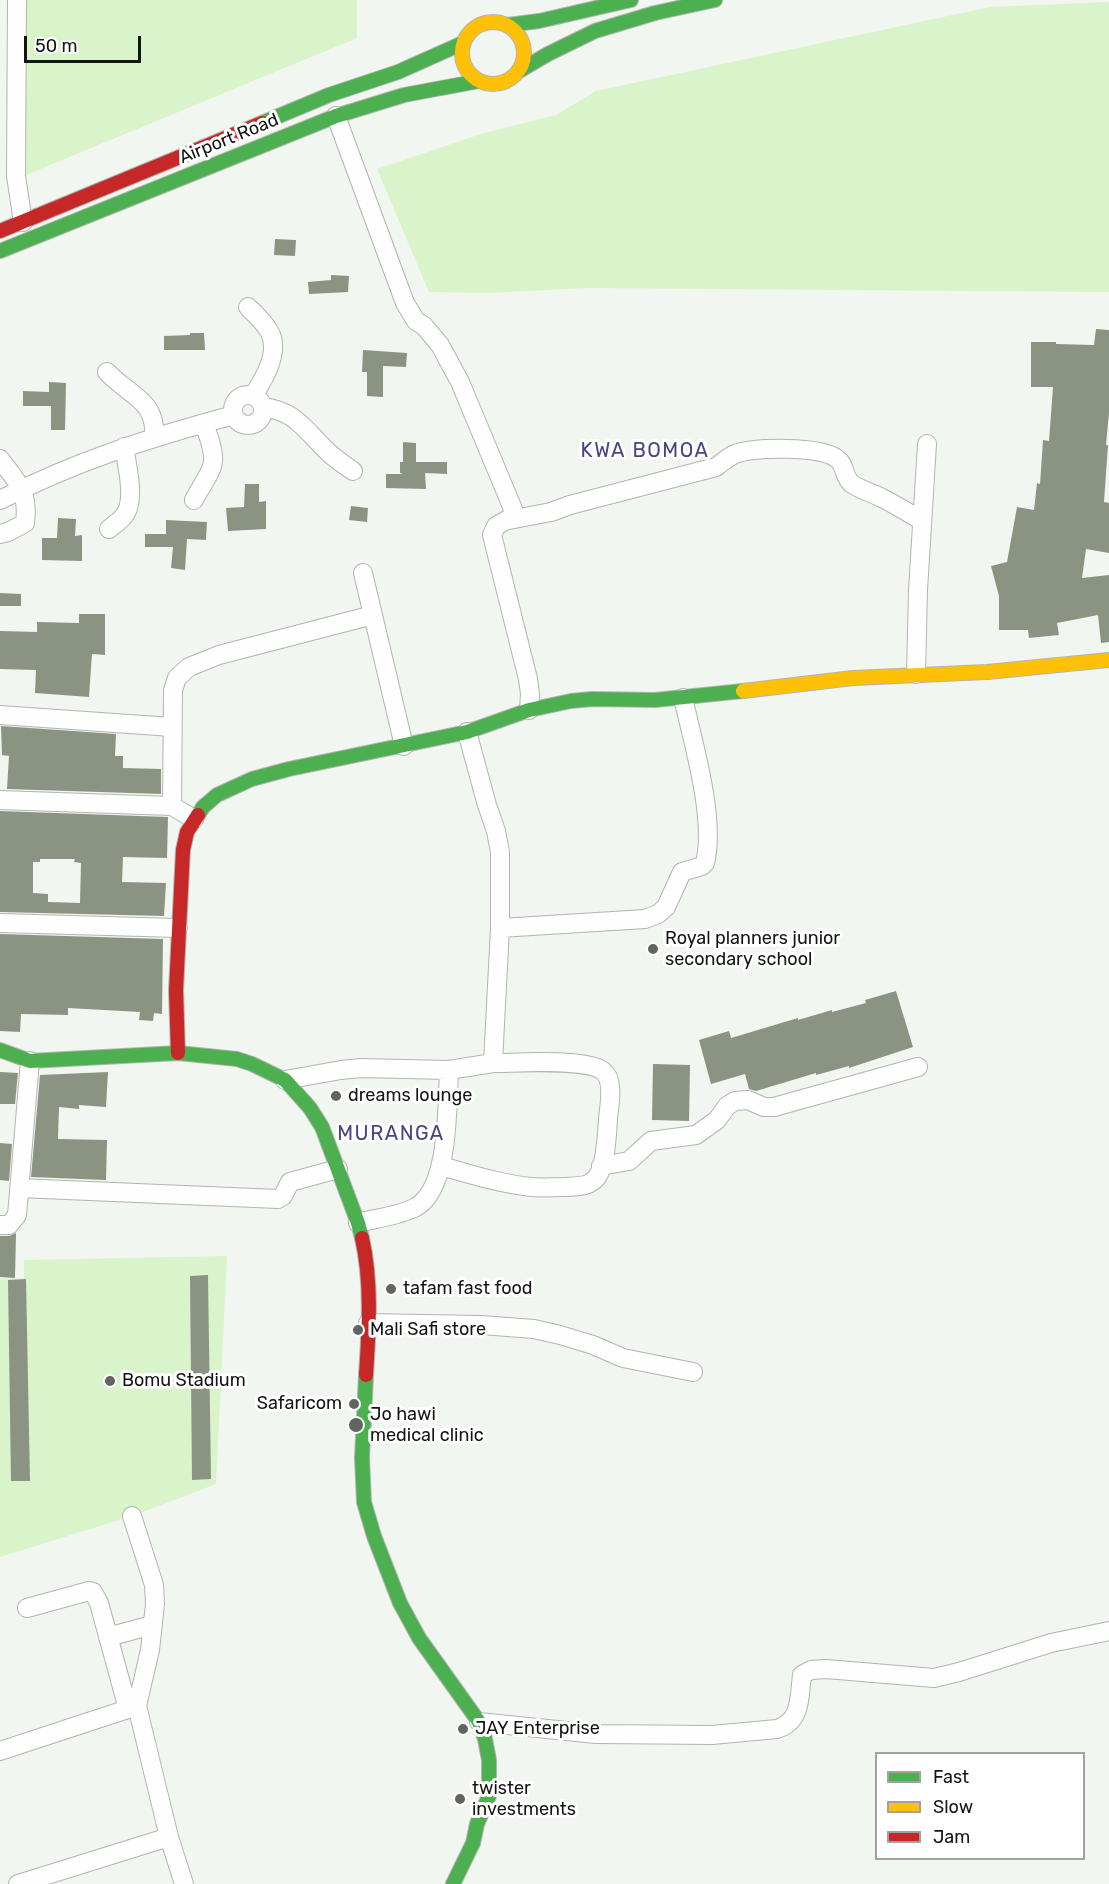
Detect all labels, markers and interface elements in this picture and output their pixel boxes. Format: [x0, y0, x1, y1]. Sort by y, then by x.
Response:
scale bar [27, 24, 144, 62]
text: 50 m [35, 35, 78, 57]
street label: Airport Road [176, 109, 282, 169]
district label: KWA BOMOA [581, 439, 709, 463]
place label: Royal planners junior secondary school [665, 928, 840, 970]
marker: Royal planners junior secondary school [646, 942, 660, 956]
place label: dreams lounge [348, 1085, 472, 1107]
marker: dreams lounge [329, 1089, 343, 1103]
district label: MURANGA [337, 1122, 445, 1146]
place label: tafam fast food [403, 1278, 533, 1300]
marker: tafam fast food [384, 1282, 398, 1296]
place label: Mali Safi store [370, 1319, 486, 1341]
marker: Mali Safi store [351, 1323, 365, 1337]
place label: Bomu Stadium [122, 1370, 246, 1392]
marker: Bomu Stadium [103, 1374, 117, 1388]
place label: Safaricom [257, 1393, 342, 1415]
marker: Safaricom [347, 1397, 361, 1411]
place label: Jo hawi medical clinic [370, 1404, 484, 1446]
marker: Jo hawi medical clinic [347, 1416, 365, 1434]
place label: JAY Enterprise [475, 1718, 600, 1740]
marker: JAY Enterprise [456, 1722, 470, 1736]
legend [875, 1752, 1085, 1860]
text: Fast [933, 1766, 969, 1788]
place label: twister investments [472, 1778, 576, 1820]
marker: twister investments [453, 1792, 467, 1806]
text: Slow [933, 1796, 973, 1818]
text: Jam [933, 1826, 970, 1848]

